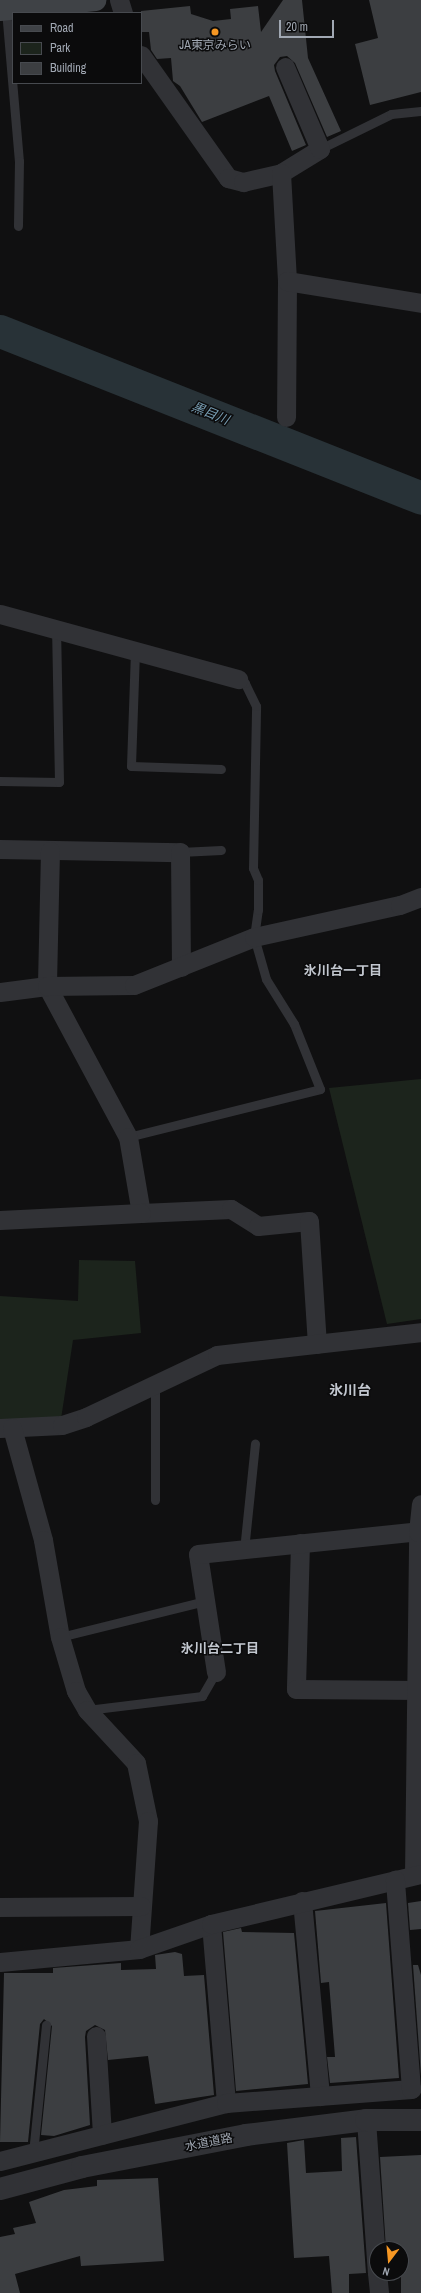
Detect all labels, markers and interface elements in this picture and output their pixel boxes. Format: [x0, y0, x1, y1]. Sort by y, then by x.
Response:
legend [12, 12, 142, 84]
scale bar [281, 12, 336, 38]
text: 20 m [286, 19, 308, 35]
text: Road [50, 20, 74, 36]
marker: JA東京みらい [210, 27, 220, 37]
place label: JA東京みらい [179, 39, 251, 53]
text: Park [50, 40, 70, 56]
text: Building [50, 60, 86, 76]
water label: 黒目川 [189, 399, 231, 429]
district label: 氷川台一丁目 [304, 963, 382, 979]
district label: 氷川台 [329, 1382, 371, 1398]
district label: 氷川台二丁目 [181, 1641, 259, 1657]
street label: 水道道路 [184, 2131, 234, 2155]
north arrow [369, 2241, 409, 2281]
text: N [381, 2264, 391, 2279]

